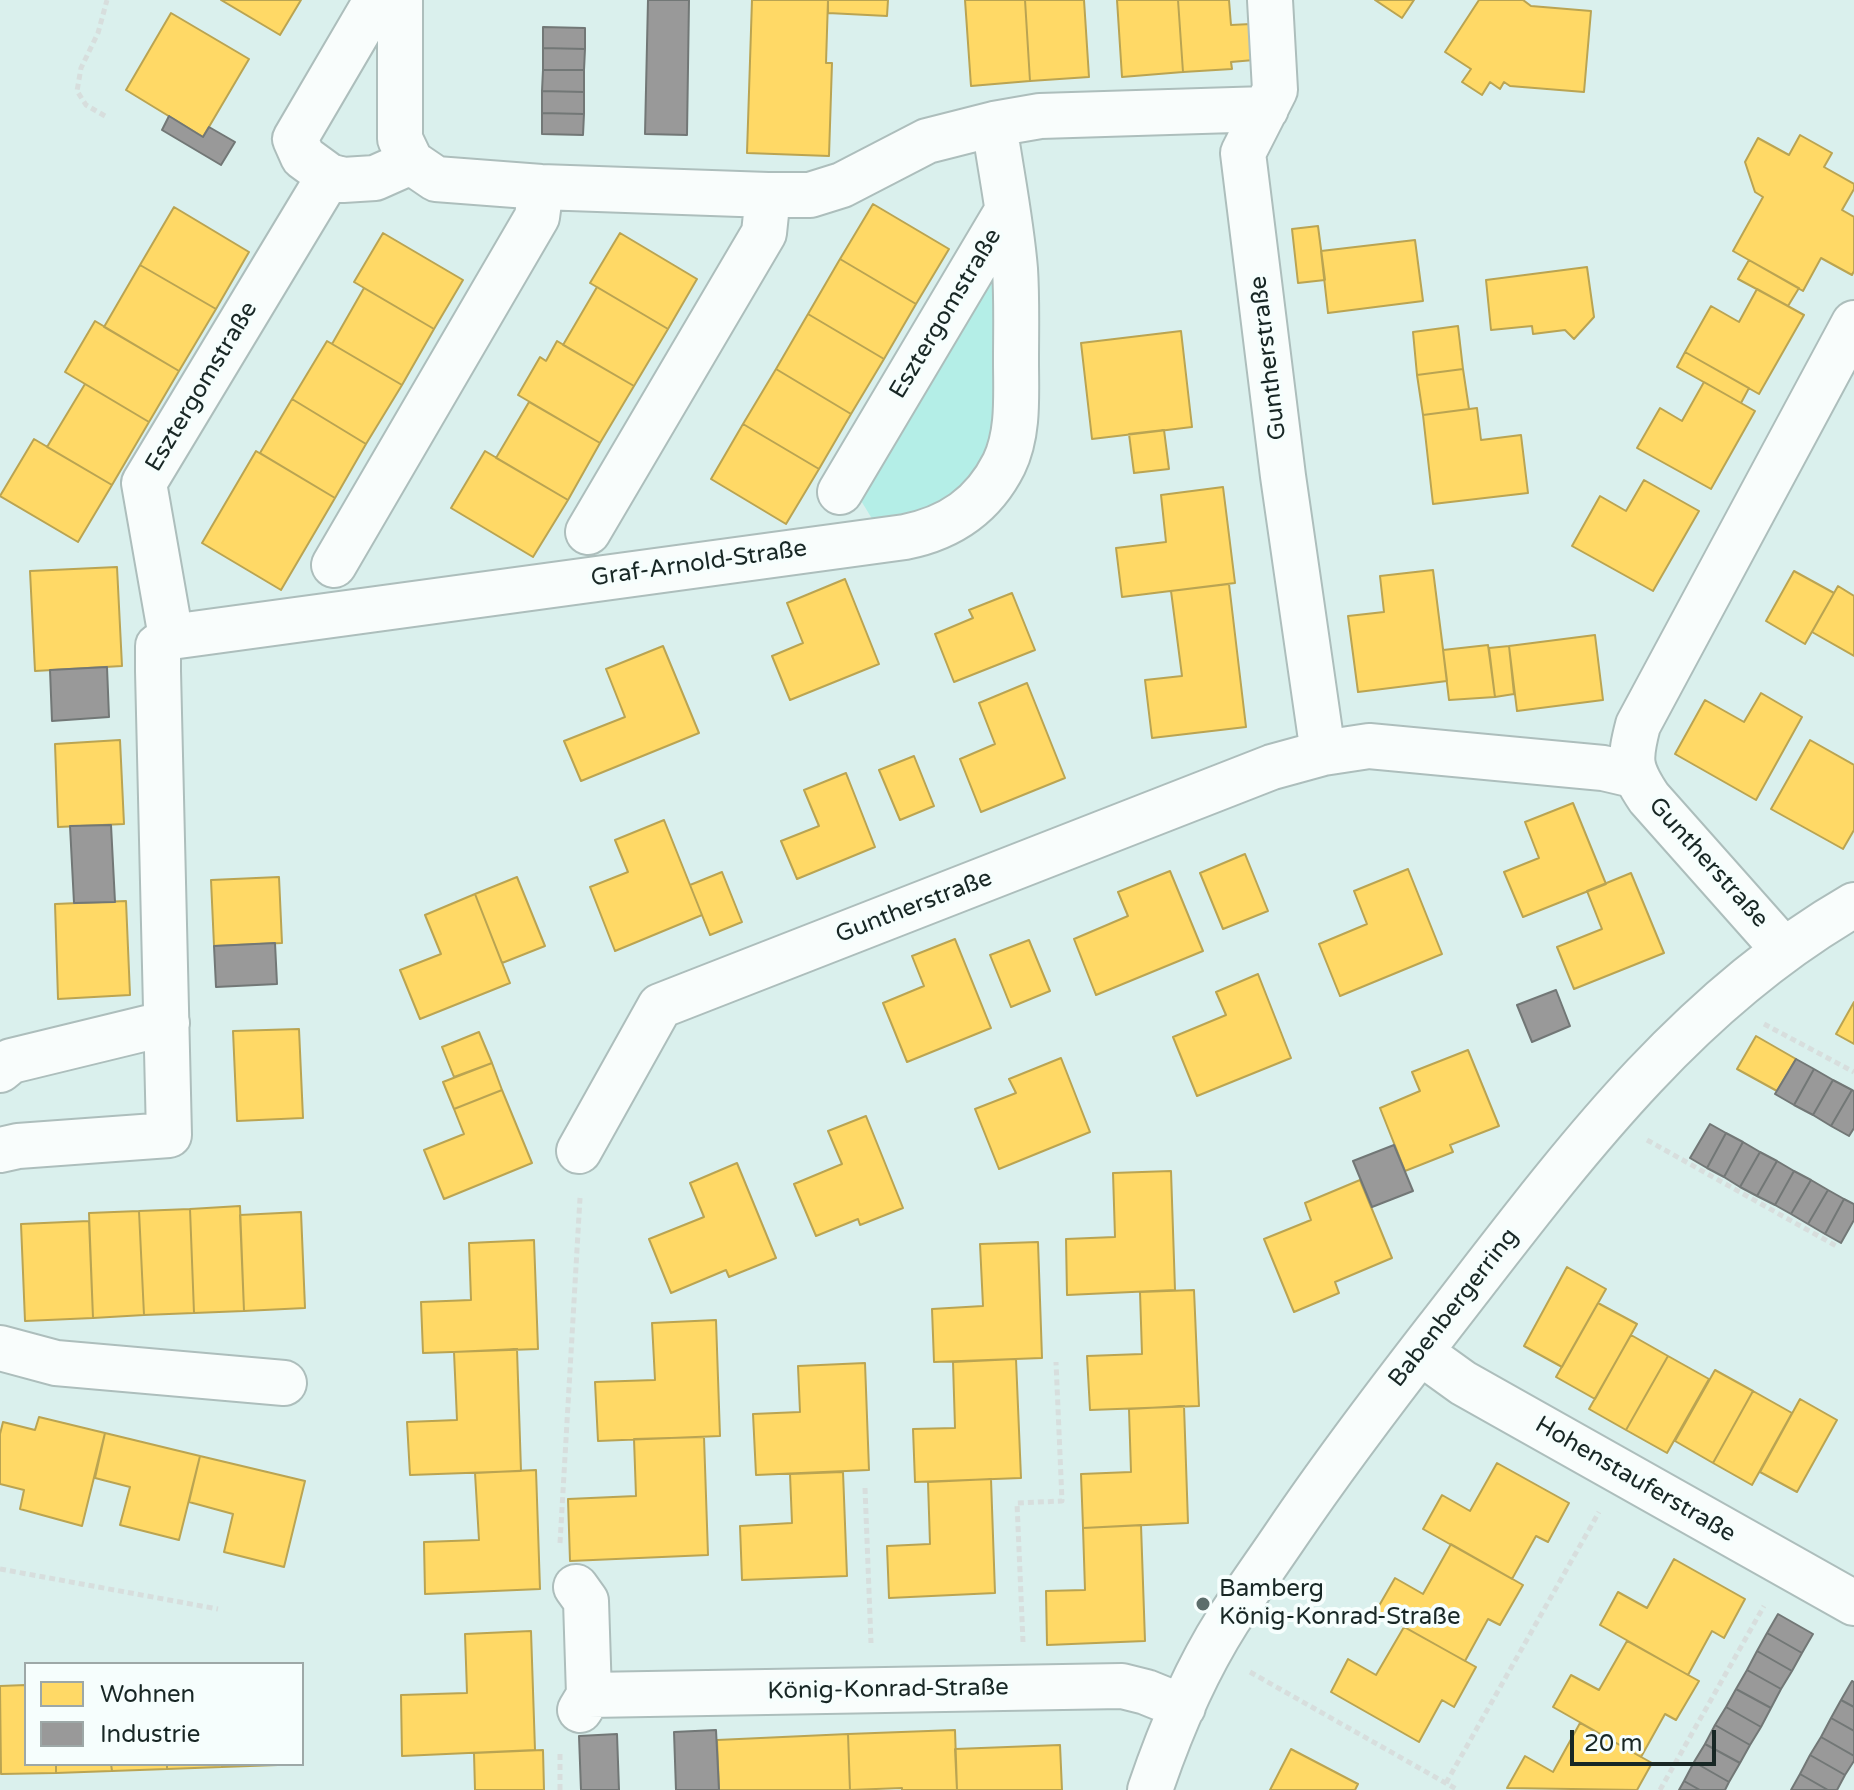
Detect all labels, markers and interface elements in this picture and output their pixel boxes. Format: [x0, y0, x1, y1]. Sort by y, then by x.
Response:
street label: Esztergomstraße [884, 224, 1008, 404]
street label: Guntherstraße [1245, 274, 1293, 442]
street label: Esztergomstraße [140, 297, 264, 477]
street label: Graf-Arnold-Straße [589, 535, 809, 593]
street label: Guntherstraße [1642, 792, 1774, 934]
street label: Guntherstraße [832, 864, 996, 950]
street label: Babenbergerring [1383, 1223, 1525, 1393]
street label: Hohenstauferstraße [1530, 1411, 1740, 1549]
place label: Bamberg König-Konrad-Straße [1219, 1576, 1460, 1632]
marker: Bamberg König-Konrad-Straße [1194, 1595, 1212, 1613]
legend [24, 1662, 304, 1766]
street label: König-Konrad-Straße [767, 1673, 1009, 1707]
text: Wohnen [100, 1680, 195, 1709]
scale bar [1574, 1714, 1720, 1764]
text: Industrie [100, 1720, 200, 1749]
text: 20 m [1584, 1729, 1642, 1758]

